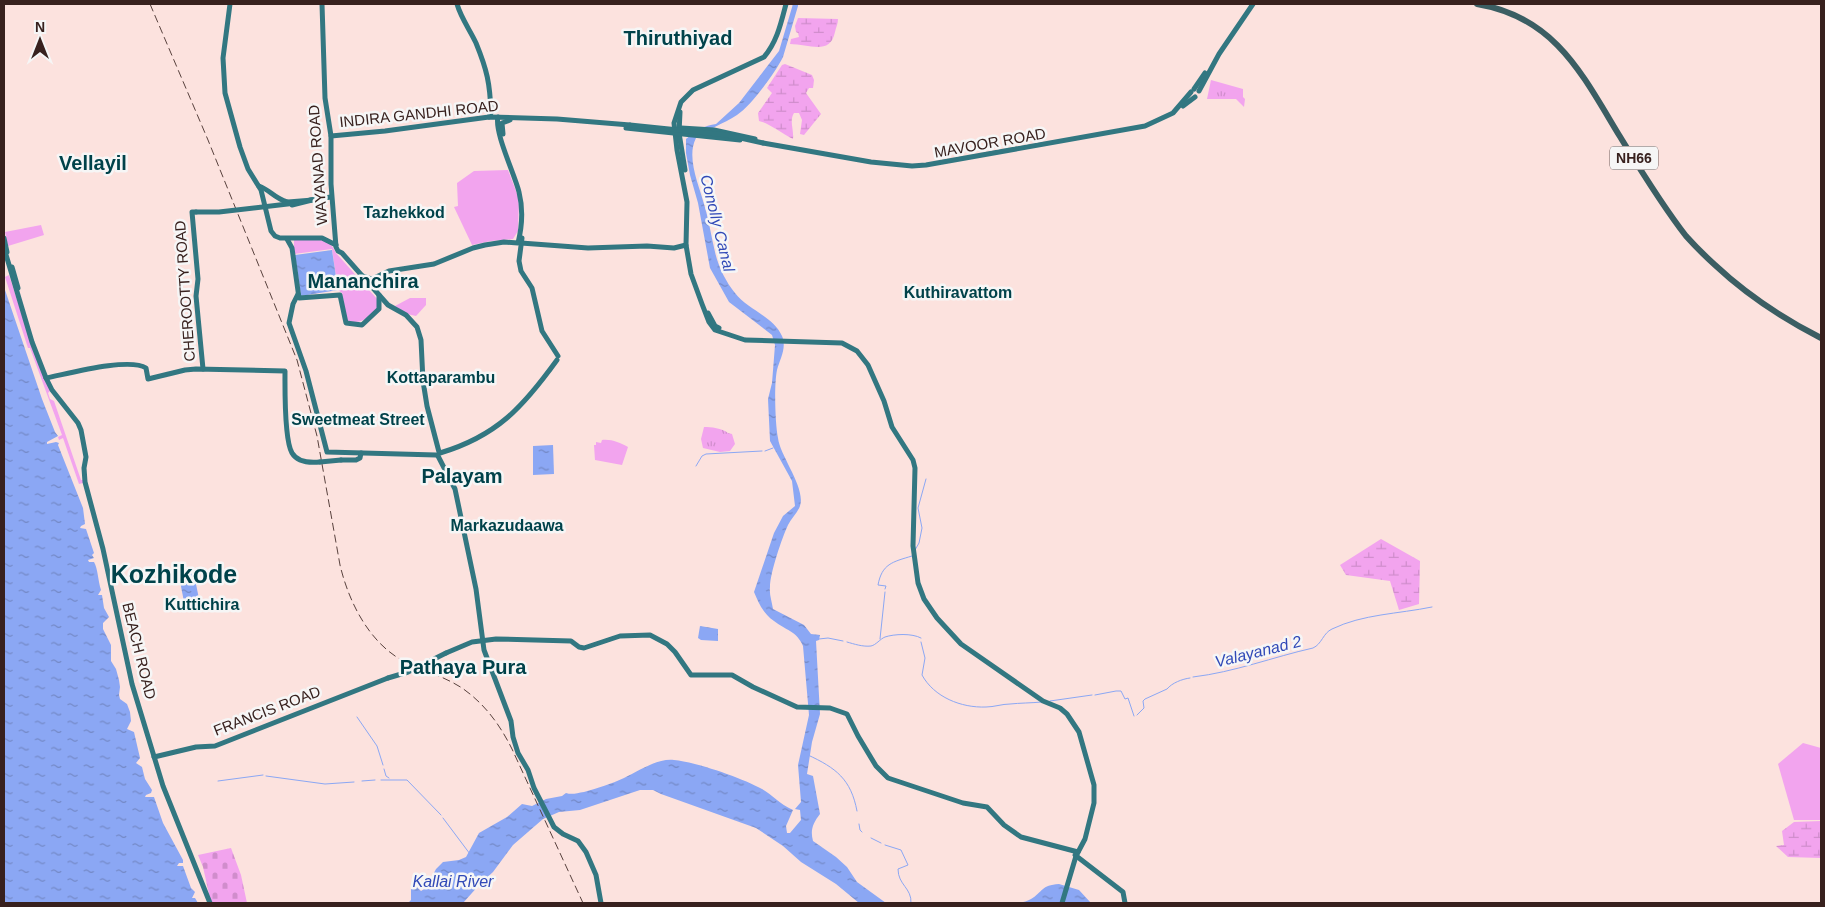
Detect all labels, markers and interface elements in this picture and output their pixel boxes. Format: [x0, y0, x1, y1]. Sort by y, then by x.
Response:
north arrow [15, 15, 65, 65]
text: N [35, 19, 45, 35]
district label: Thiruthiyad [624, 27, 732, 49]
street label: INDIRA GANDHI ROAD [338, 97, 500, 130]
street label: WAYANAD ROAD [305, 104, 330, 226]
street label: MAVOOR ROAD [933, 124, 1047, 161]
road number: NH66 [1610, 146, 1658, 170]
district label: Vellayil [59, 152, 127, 174]
water label: Conolly Canal [697, 173, 738, 274]
district label: Tazhekkod [363, 204, 445, 221]
street label: CHEROOTTY ROAD [171, 220, 198, 362]
district label: Mananchira [307, 270, 419, 292]
district label: Kuthiravattom [904, 284, 1012, 301]
district label: Kottaparambu [387, 369, 495, 386]
district label: Sweetmeat Street [291, 411, 425, 428]
district label: Palayam [421, 465, 503, 487]
district label: Markazudaawa [451, 517, 564, 534]
district label: Kozhikode [111, 560, 237, 588]
district label: Kuttichira [165, 596, 239, 613]
street label: BEACH ROAD [119, 601, 160, 701]
water label: Valayanad 2 [1213, 633, 1303, 670]
district label: Pathaya Pura [400, 656, 527, 678]
street label: FRANCIS ROAD [211, 682, 323, 739]
water label: Kallai River [413, 873, 494, 890]

